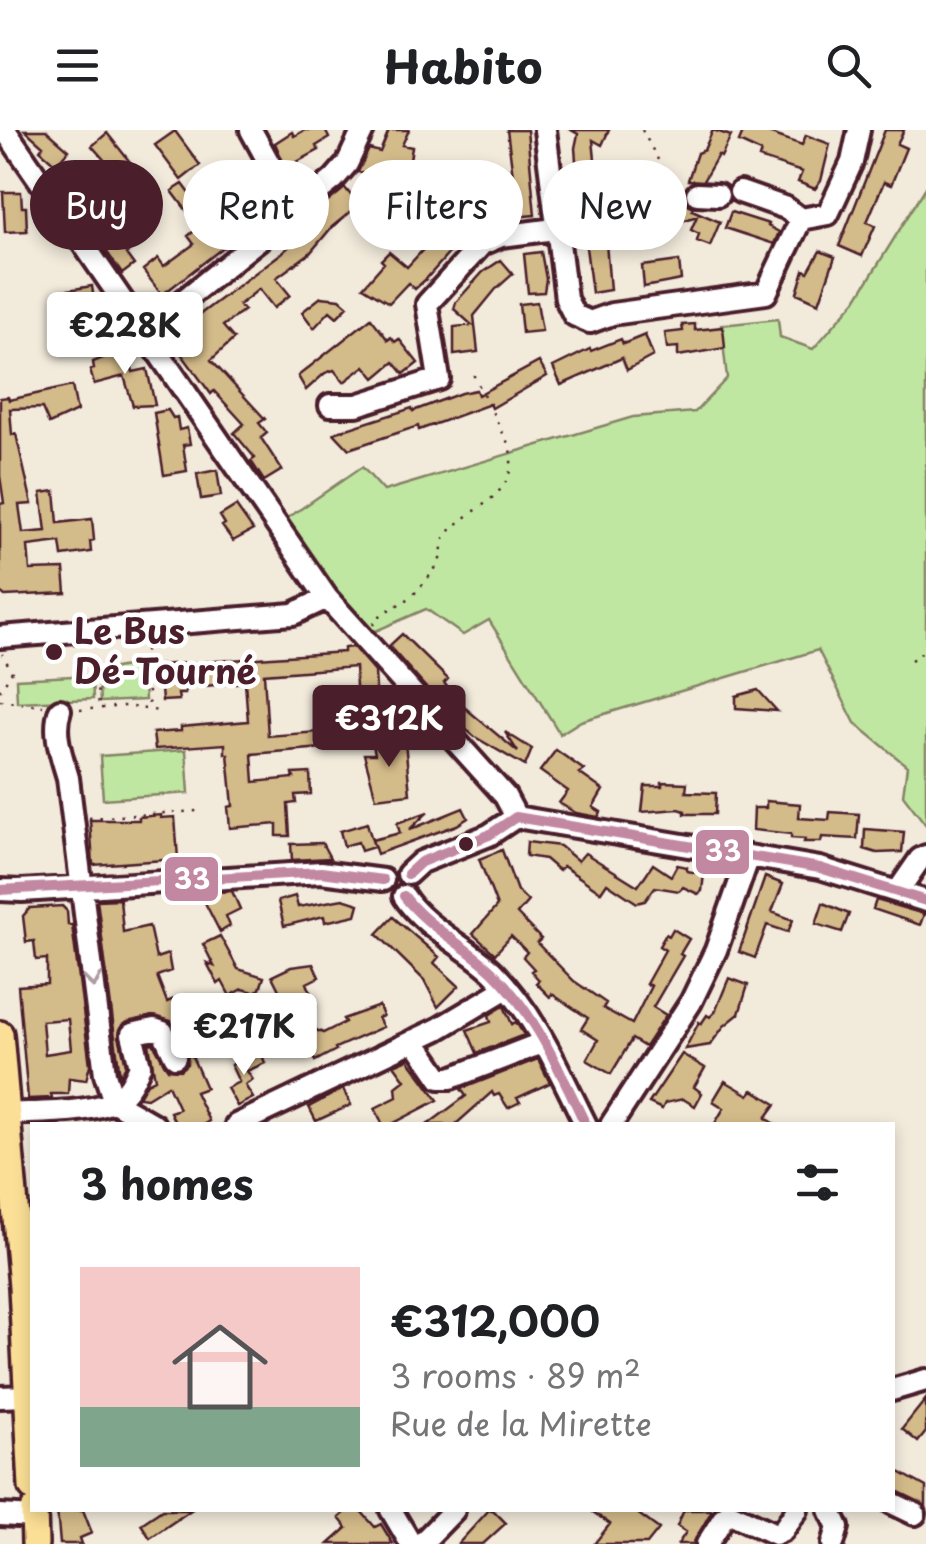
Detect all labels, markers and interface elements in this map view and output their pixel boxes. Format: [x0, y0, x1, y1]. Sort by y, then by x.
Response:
text: Habito [384, 31, 542, 99]
icon: menu [50, 38, 105, 93]
icon: search [821, 38, 876, 93]
chip: Buy [30, 160, 163, 250]
chip: Rent [183, 160, 329, 250]
chip: Filters [349, 160, 523, 250]
chip: New [543, 160, 687, 250]
pin: €228K [55, 292, 195, 377]
text: €228K [69, 300, 181, 348]
place label: Le Bus Dé-Tourné [74, 603, 257, 696]
marker: Le Bus Dé-Tourné [43, 641, 65, 663]
pin: €312K [319, 685, 459, 770]
text: €312K [335, 693, 443, 741]
line badge: 33 [694, 828, 751, 876]
text: 33 [705, 828, 741, 871]
unlabelled marker [456, 834, 476, 854]
line badge: 33 [163, 855, 220, 903]
text: 33 [174, 856, 210, 899]
one-way arrow [81, 972, 102, 989]
pin: €217K [174, 993, 314, 1078]
text: €217K [193, 1001, 295, 1049]
text: 3 homes [80, 1151, 253, 1214]
icon: filters [790, 1155, 845, 1210]
text: €312,000 [390, 1288, 600, 1351]
icon: home [160, 1307, 280, 1427]
text: 3 rooms · 89 m² [390, 1351, 641, 1399]
text: Rue de la Mirette [390, 1399, 651, 1447]

